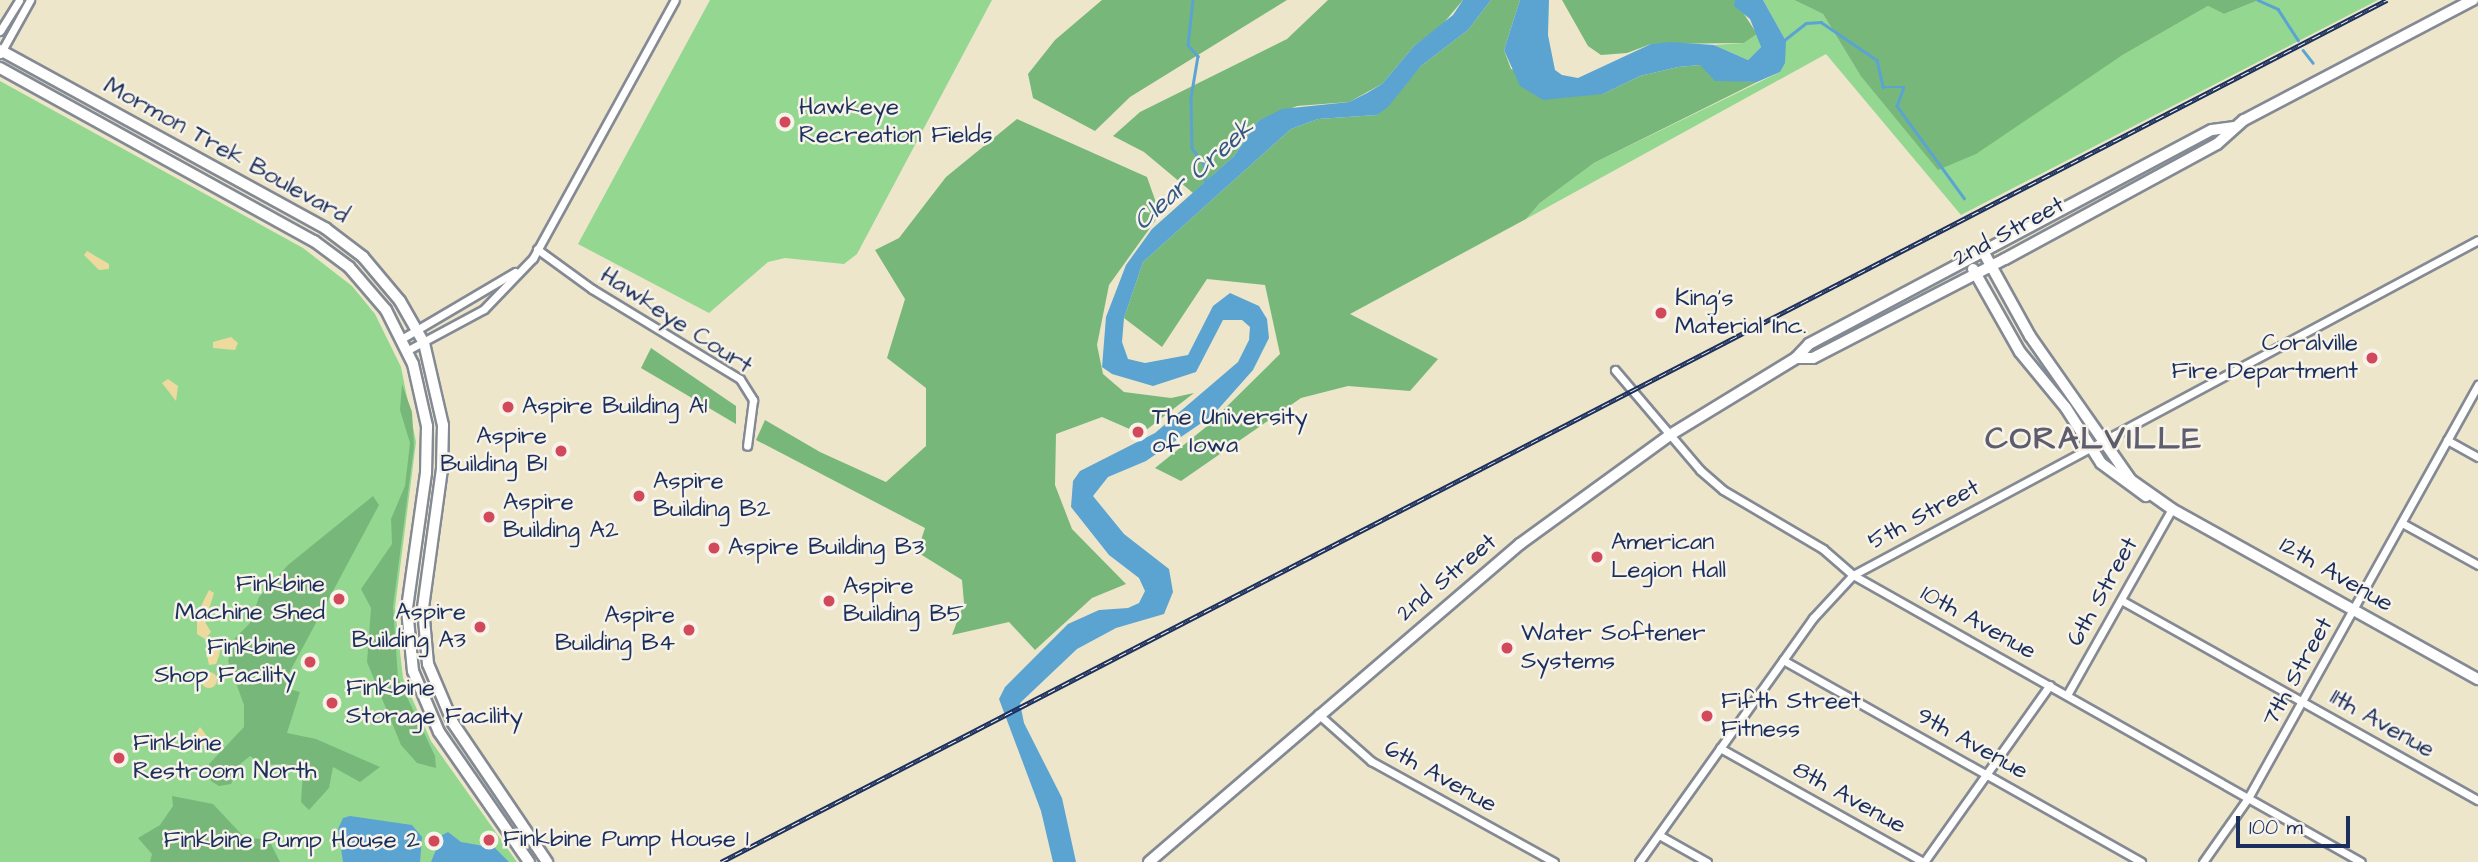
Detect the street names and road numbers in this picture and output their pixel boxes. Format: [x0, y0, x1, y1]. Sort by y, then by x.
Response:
street label: Mormon Trek Boulevard [98, 72, 354, 230]
street label: 2nd Street [1949, 191, 2069, 273]
street label: Hawkeye Court [595, 261, 757, 381]
street label: 5th Street [1863, 474, 1985, 556]
street label: 2nd Street [1391, 528, 1503, 628]
street label: 12th Avenue [2274, 531, 2398, 619]
street label: 6th Street [2061, 532, 2145, 652]
street label: 10th Avenue [1915, 580, 2041, 666]
street label: 7th Street [2256, 613, 2340, 731]
street label: 11th Avenue [2325, 683, 2439, 765]
street label: 9th Avenue [1911, 702, 2033, 786]
street label: 6th Avenue [1379, 734, 1501, 820]
street label: 8th Avenue [1787, 755, 1911, 841]

